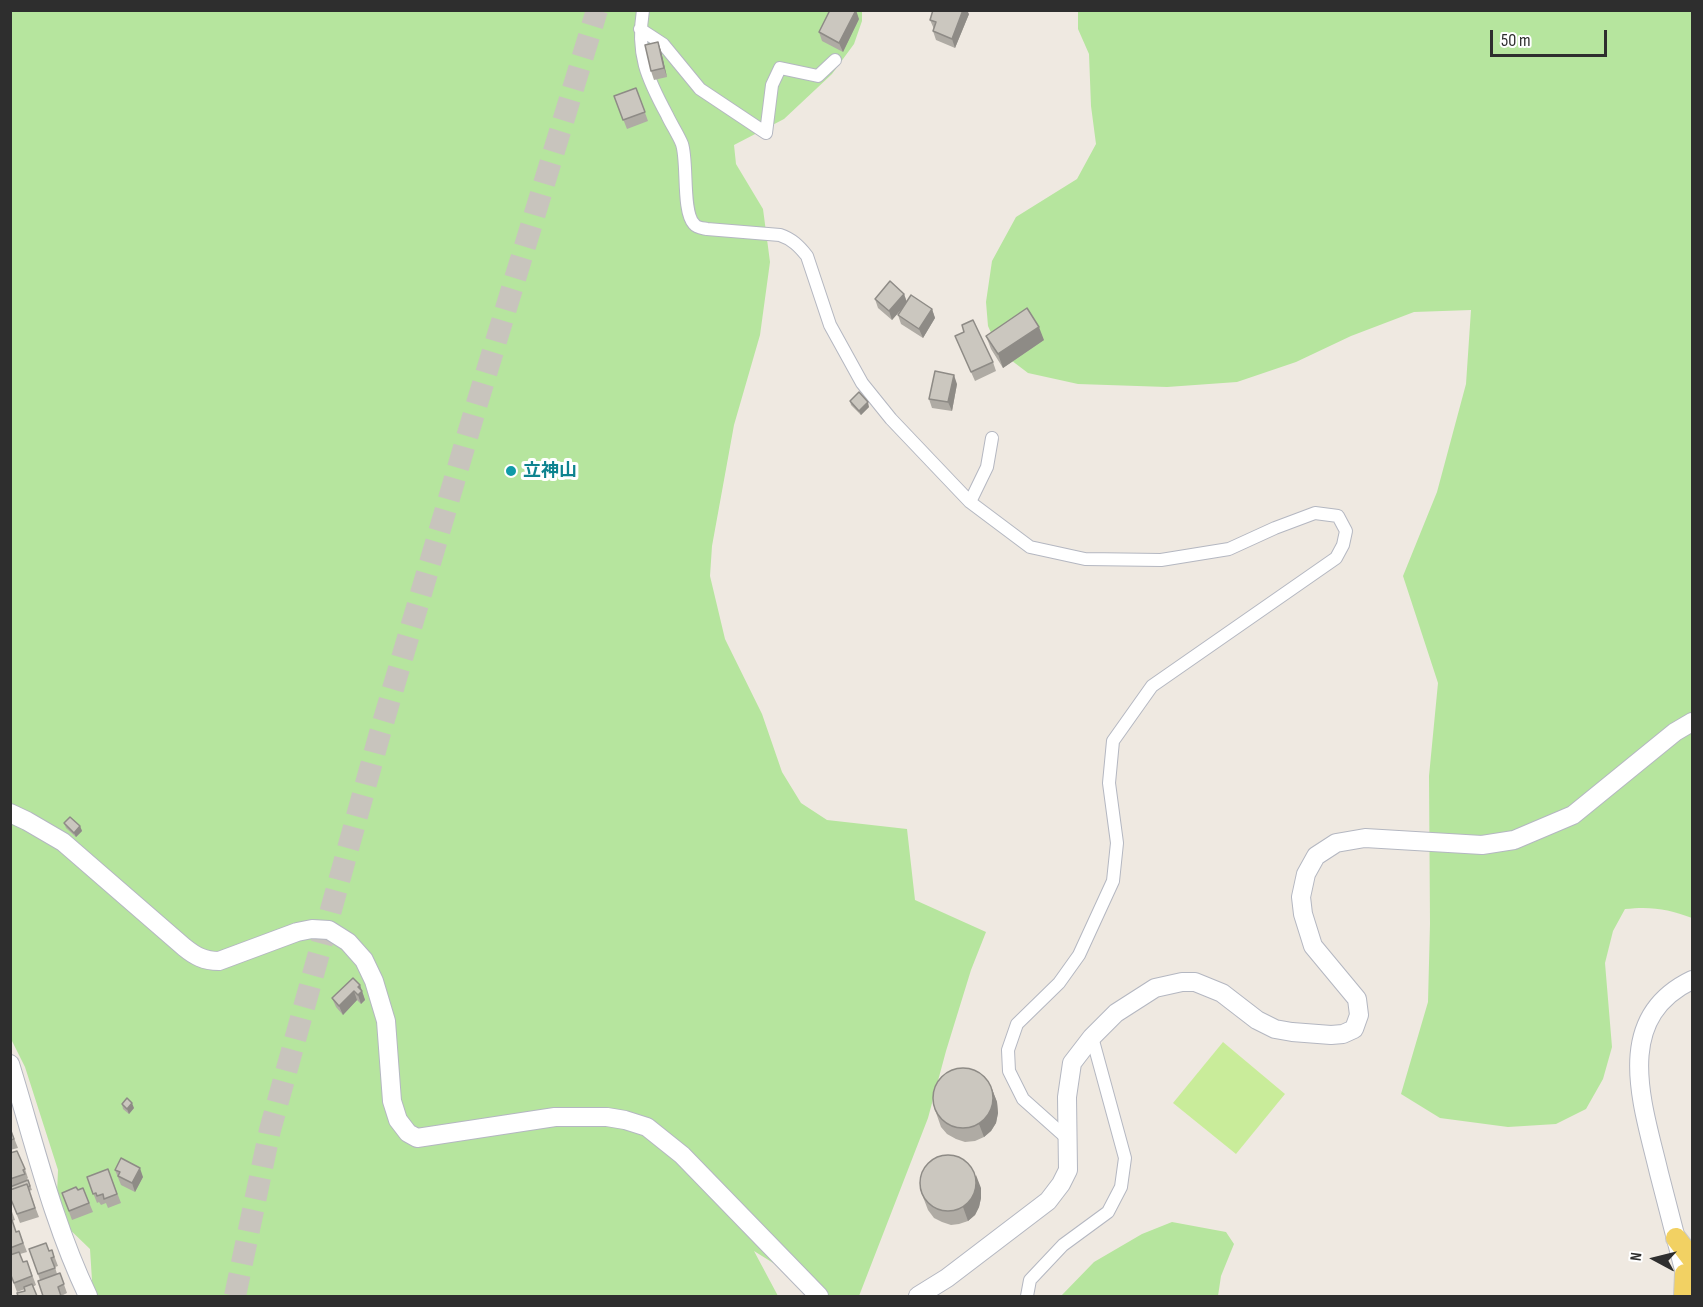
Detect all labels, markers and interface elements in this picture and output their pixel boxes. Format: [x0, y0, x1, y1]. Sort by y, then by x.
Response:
scale bar [1493, 18, 1610, 56]
text: 50 m [1501, 30, 1531, 51]
place label: 立神山 [523, 460, 577, 482]
marker: 立神山 [504, 464, 518, 478]
north arrow [1625, 1229, 1685, 1289]
text: N [1627, 1251, 1647, 1262]

